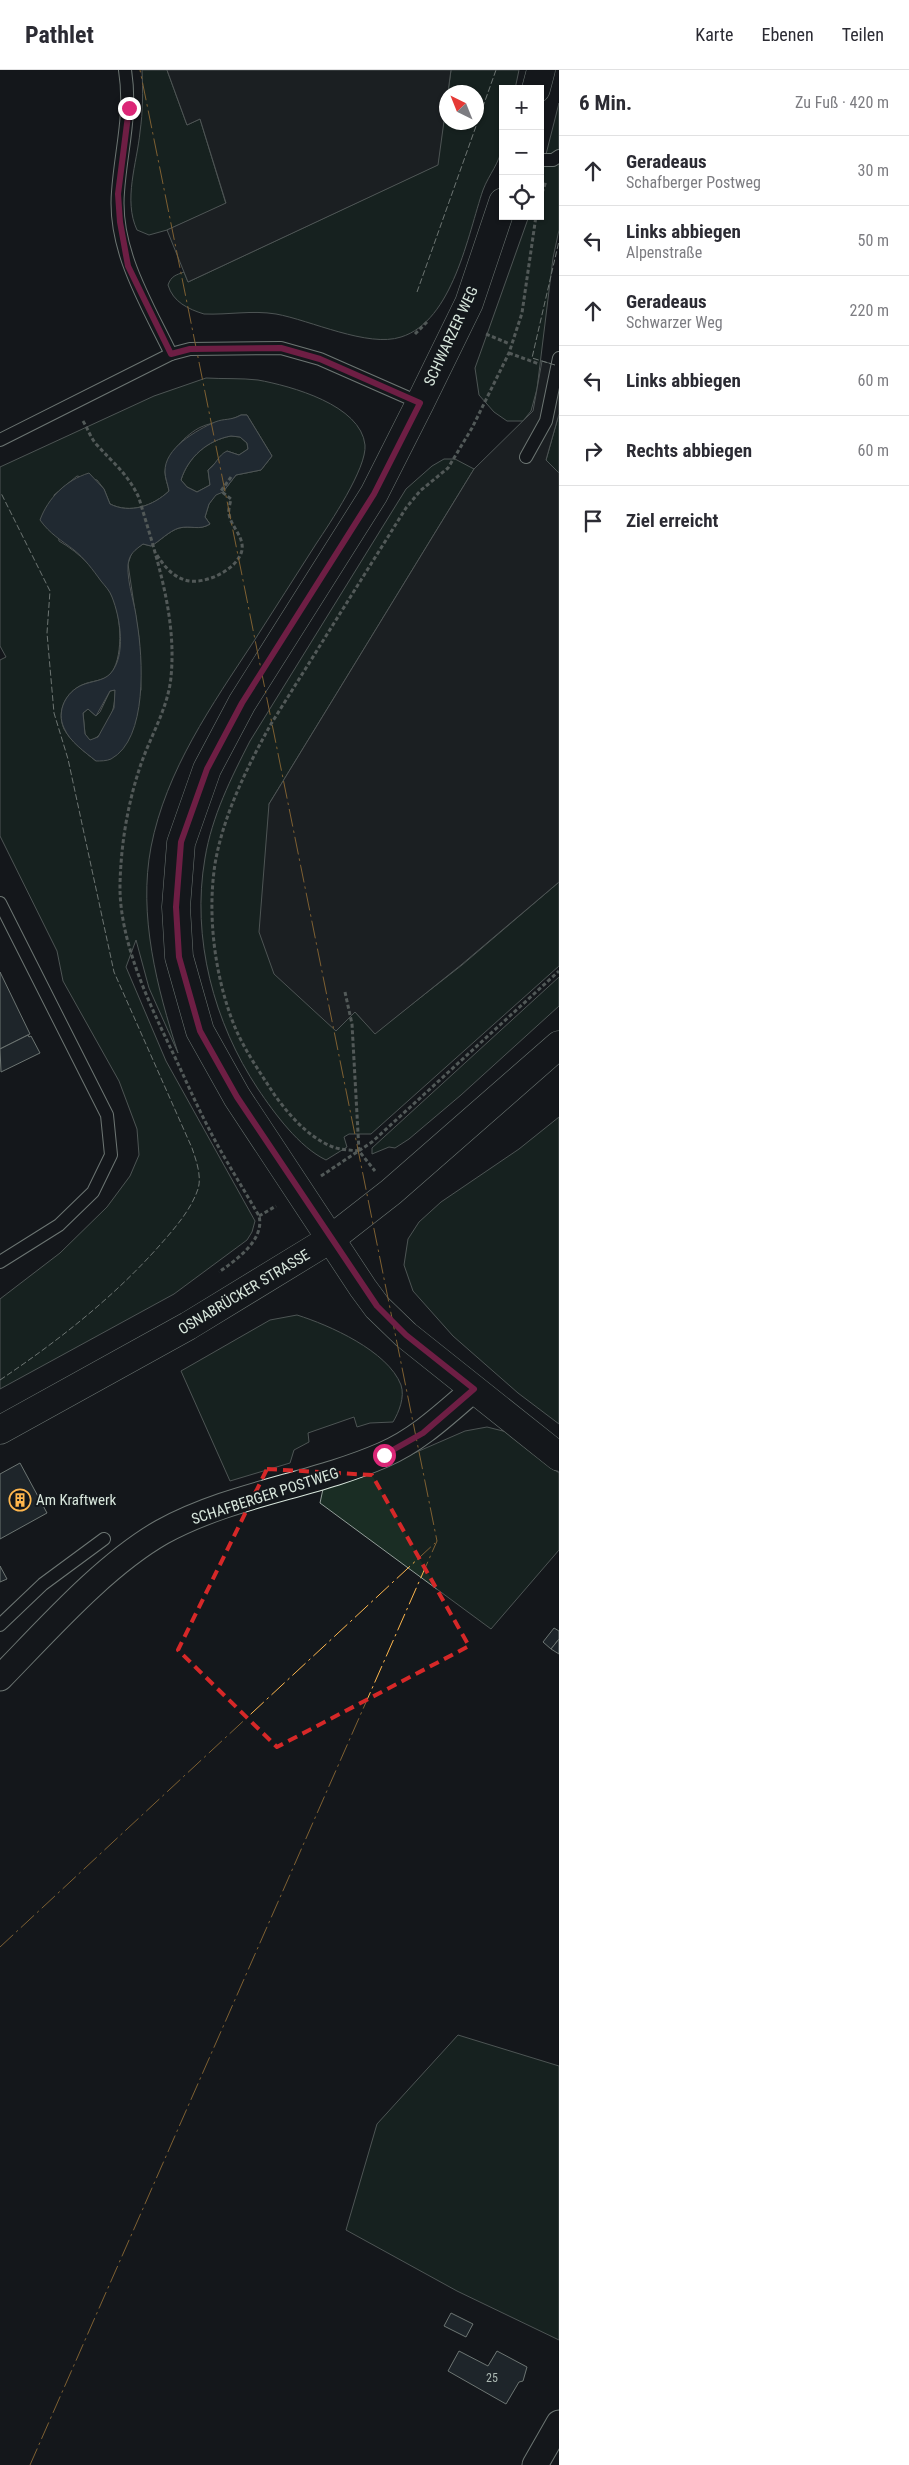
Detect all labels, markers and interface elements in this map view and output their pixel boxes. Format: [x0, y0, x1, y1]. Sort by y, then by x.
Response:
text: Pathlet [25, 21, 94, 49]
text: Karte [695, 24, 734, 45]
text: Ebenen [762, 24, 814, 45]
text: Teilen [842, 24, 884, 45]
north arrow [439, 85, 484, 130]
map controls [499, 85, 544, 220]
button: + [499, 85, 544, 130]
text: 6 Min. [579, 91, 632, 115]
text: Zu Fuß · 420 m [795, 93, 889, 112]
route end [118, 97, 141, 120]
button: − [499, 130, 544, 175]
text: Geradeaus [626, 150, 707, 173]
icon: ahead [579, 157, 607, 185]
text: 30 m [857, 161, 889, 180]
text: Schafberger Postweg [626, 173, 761, 192]
button: locate [499, 175, 544, 220]
text: Links abbiegen [626, 220, 741, 243]
icon: left [579, 227, 607, 255]
text: 50 m [857, 231, 889, 250]
text: Alpenstraße [626, 243, 702, 262]
street label: SCHWARZER WEG [420, 283, 482, 389]
text: Geradeaus [626, 290, 707, 313]
icon: ahead [579, 297, 607, 325]
text: 220 m [850, 301, 889, 320]
text: Schwarzer Weg [626, 313, 723, 332]
icon: left [579, 367, 607, 395]
text: Links abbiegen [626, 369, 741, 392]
text: 60 m [857, 371, 889, 390]
icon: right [579, 437, 607, 465]
text: Rechts abbiegen [626, 439, 752, 462]
text: 60 m [857, 441, 889, 460]
icon: arrive [579, 507, 607, 535]
text: Ziel erreicht [626, 509, 718, 532]
street label: OSNABRÜCKER STRASSE [175, 1246, 313, 1338]
route start [373, 1444, 396, 1467]
street label: SCHAFBERGER POSTWEG [189, 1464, 341, 1528]
building icon: Am Kraftwerk [8, 1488, 32, 1512]
place label: Am Kraftwerk [36, 1491, 117, 1509]
house number: 25 [486, 2371, 498, 2385]

